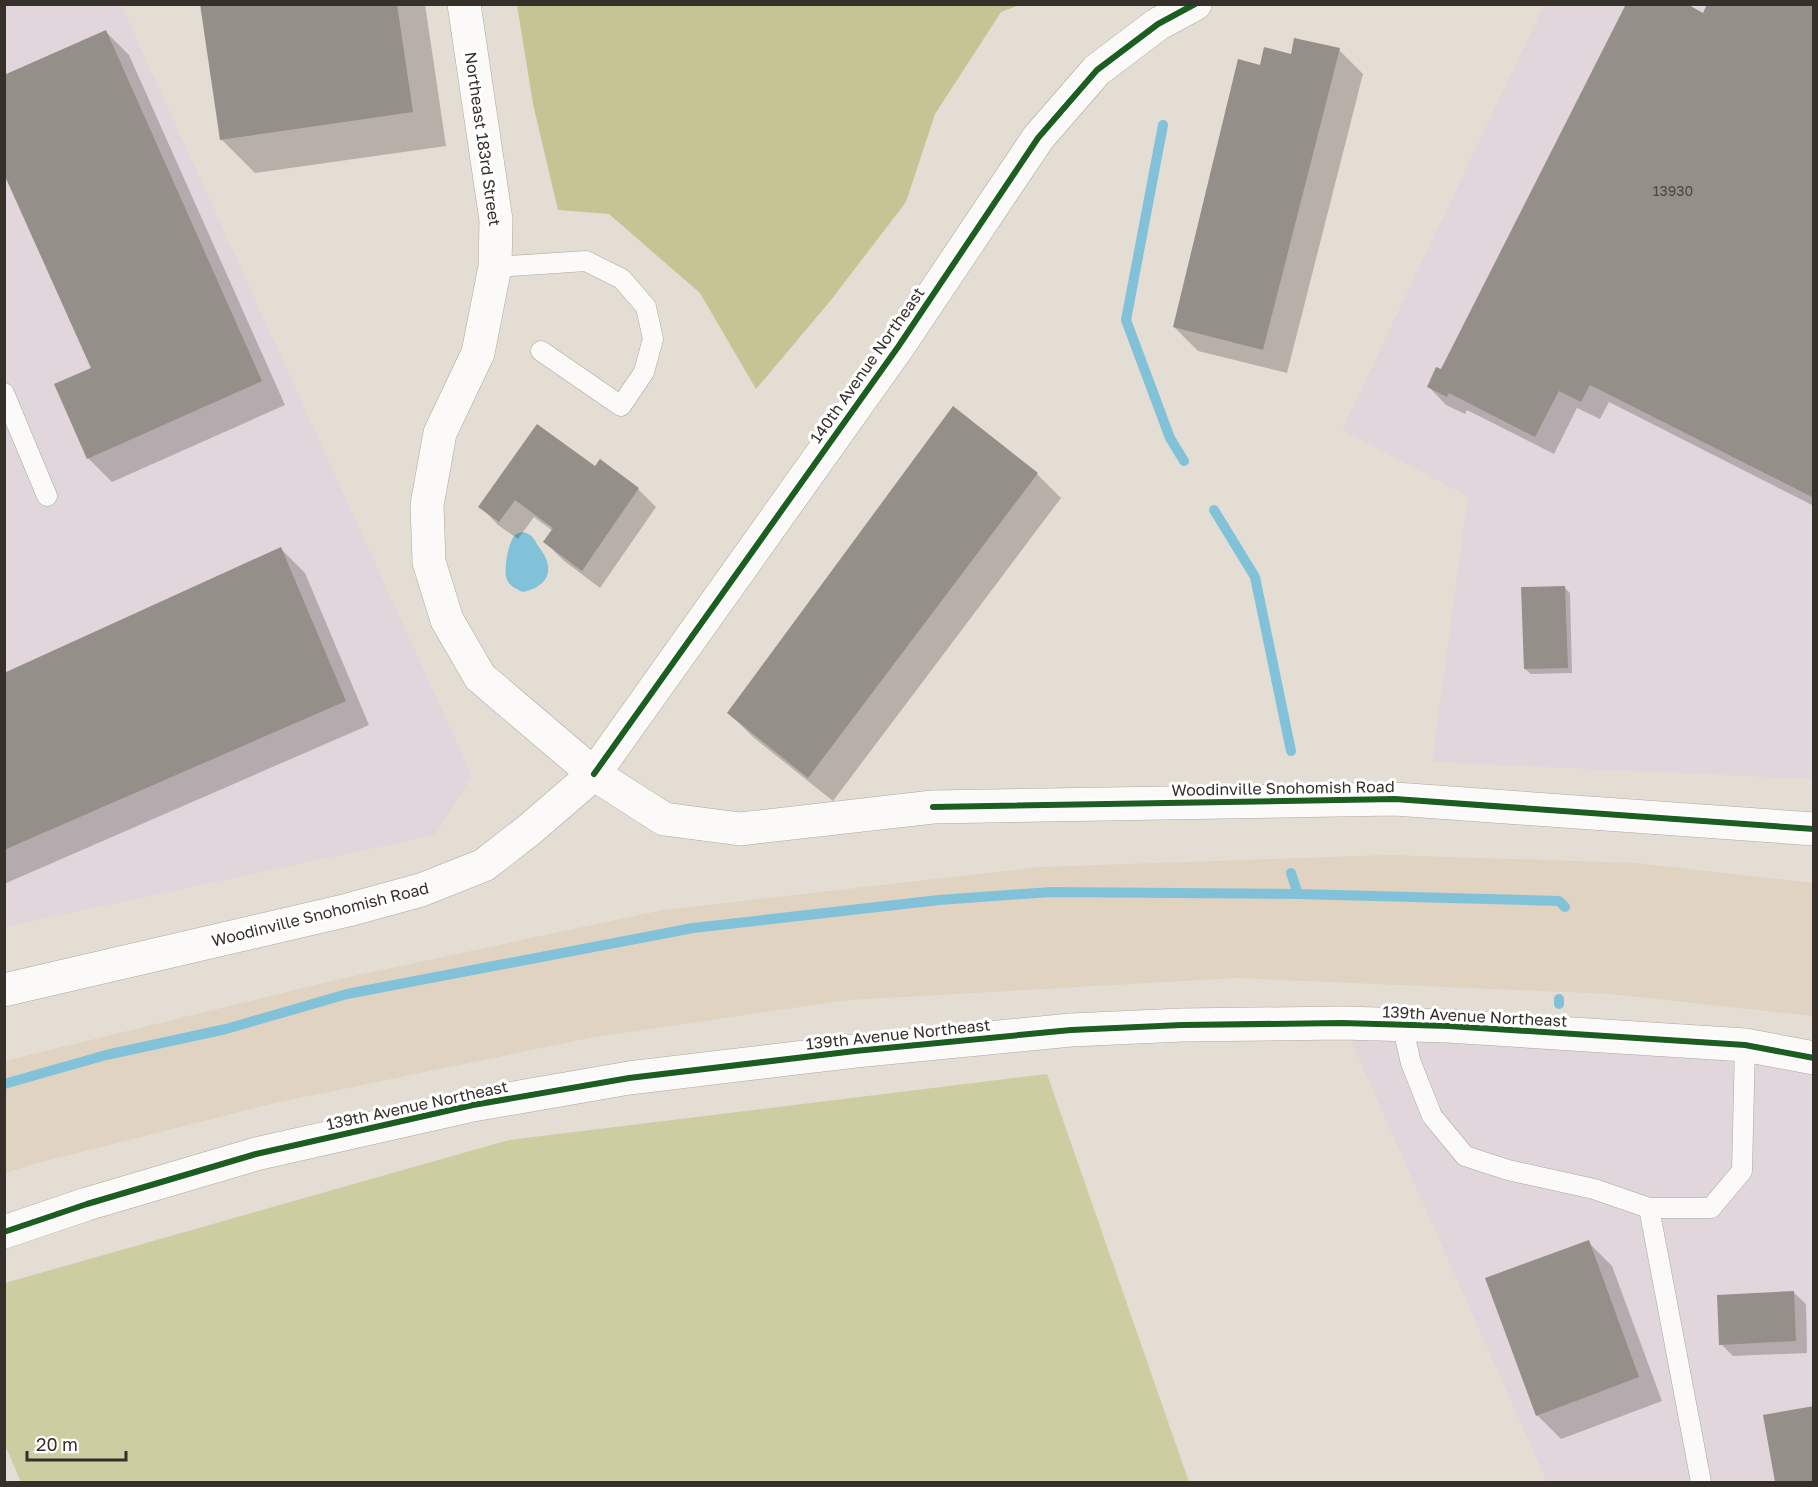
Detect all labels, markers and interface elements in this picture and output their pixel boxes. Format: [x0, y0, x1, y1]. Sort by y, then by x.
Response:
street label: Northeast 183rd Street [461, 51, 505, 227]
house number: 13930 [1653, 182, 1693, 199]
street label: 140th Avenue Northeast [805, 283, 929, 447]
street label: Woodinville Snohomish Road [1171, 776, 1395, 800]
street label: Woodinville Snohomish Road [209, 877, 431, 951]
street label: 139th Avenue Northeast [1382, 1001, 1568, 1031]
street label: 139th Avenue Northeast [805, 1014, 991, 1054]
street label: 139th Avenue Northeast [324, 1076, 510, 1134]
scale bar [27, 1424, 126, 1462]
text: 20 m [36, 1433, 78, 1455]

